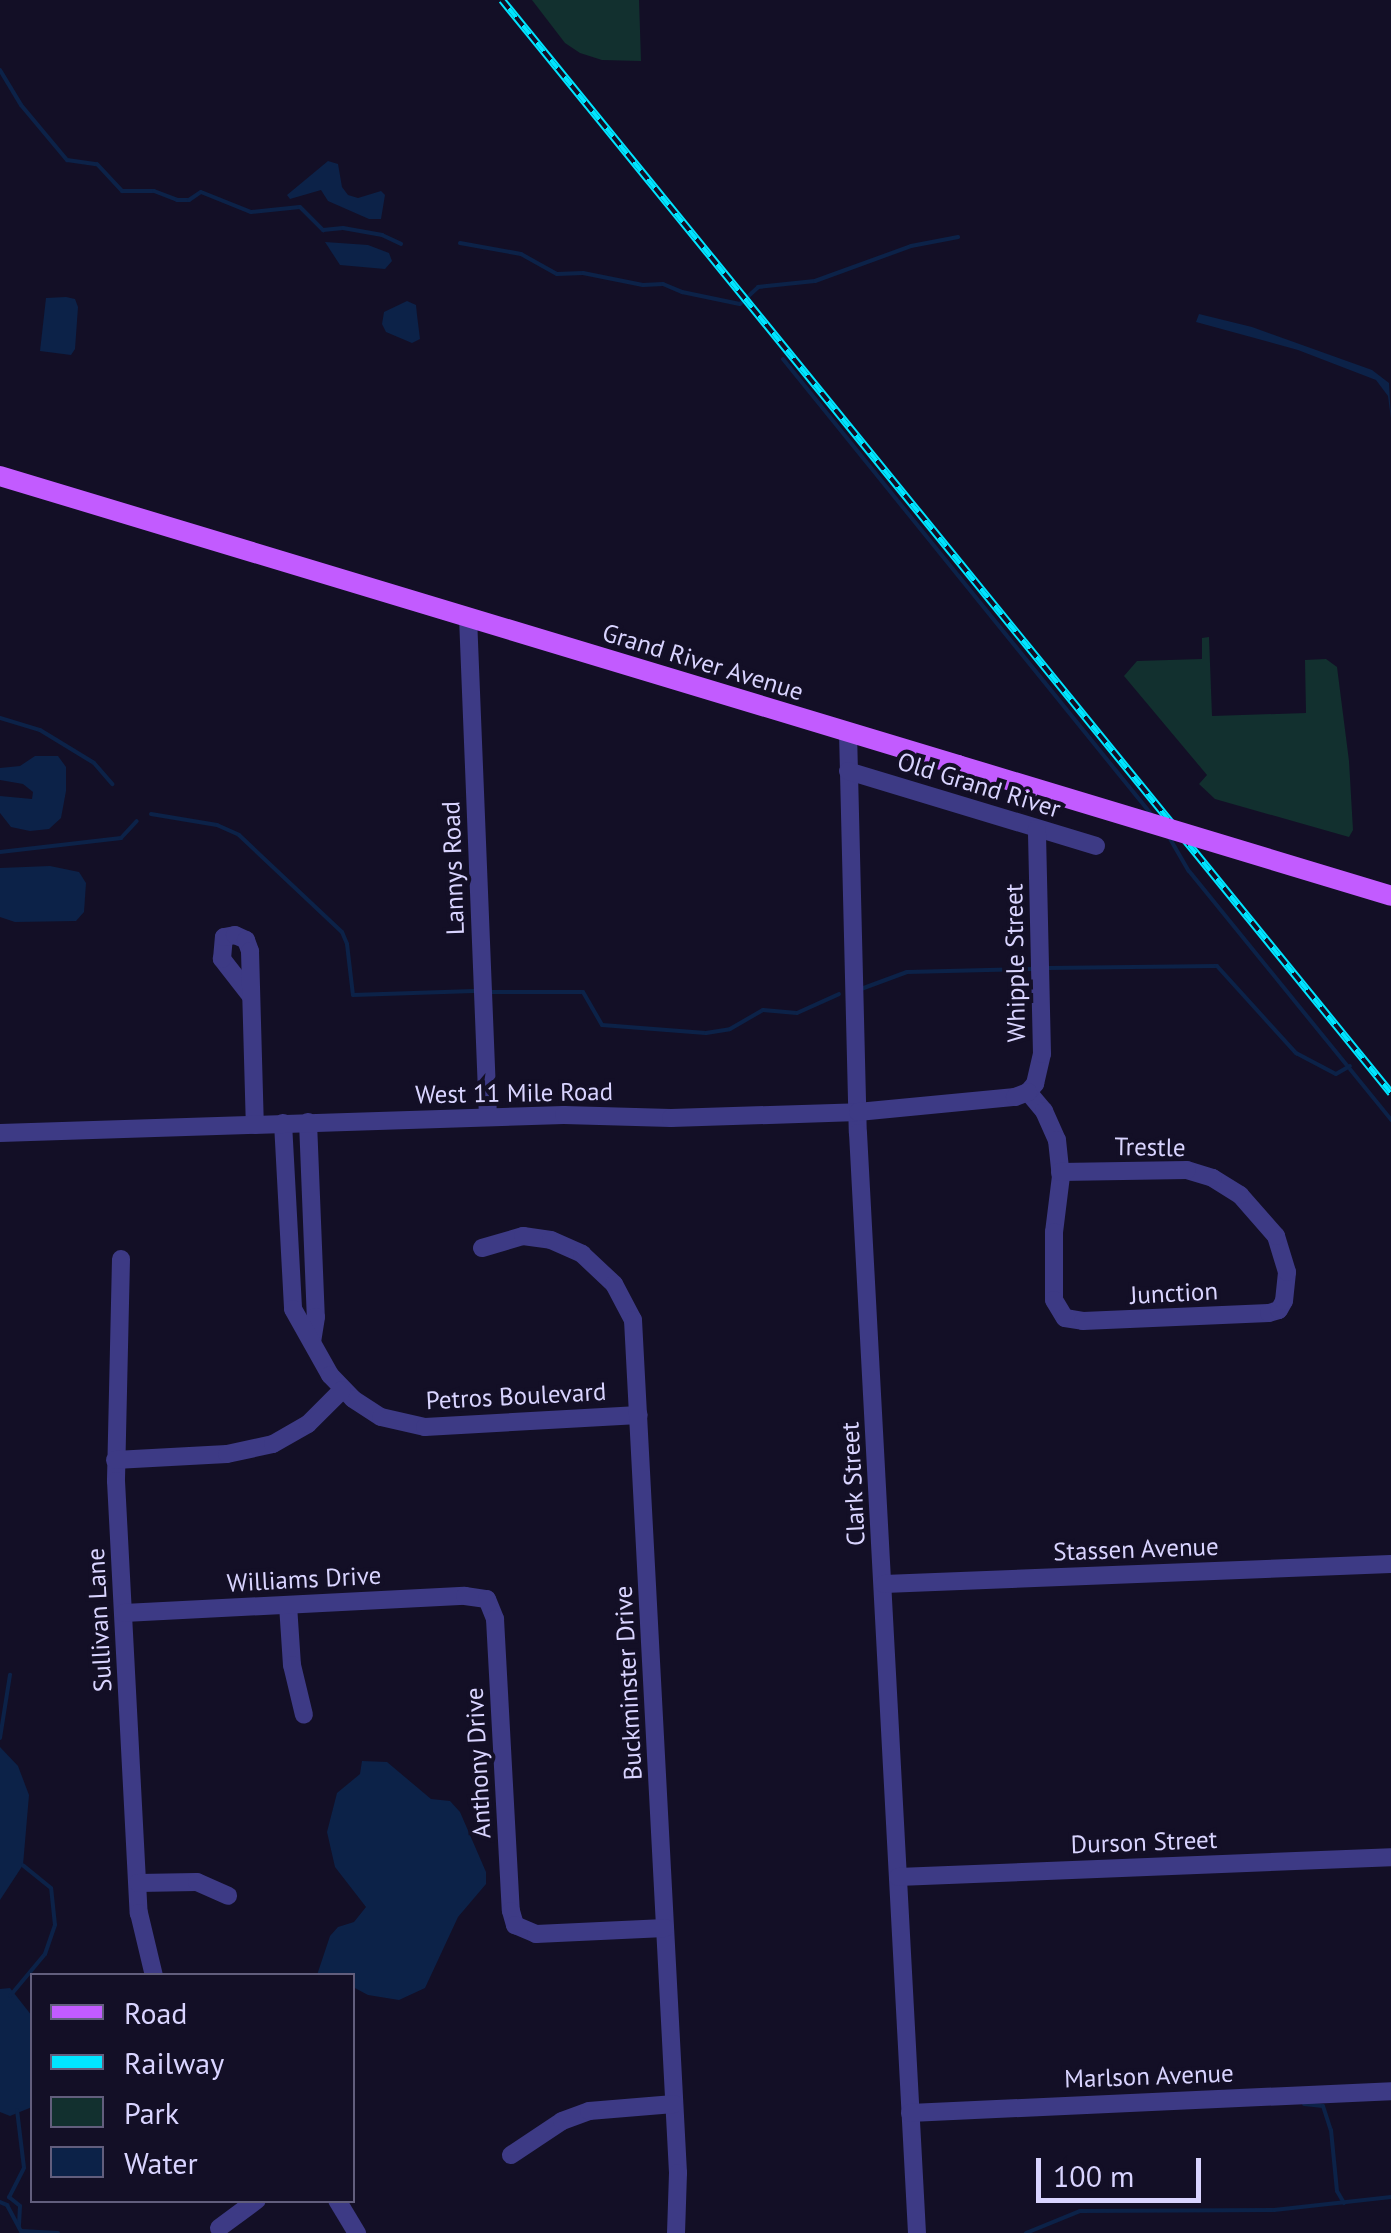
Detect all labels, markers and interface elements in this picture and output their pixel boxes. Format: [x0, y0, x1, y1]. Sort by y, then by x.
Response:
street label: Grand River Avenue [599, 617, 807, 707]
street label: Old Grand River [894, 746, 1064, 824]
street label: Lannys Road [436, 801, 470, 935]
street label: Whipple Street [999, 883, 1031, 1043]
street label: West 11 Mile Road [415, 1076, 613, 1110]
street label: Trestle [1114, 1131, 1186, 1163]
street label: Junction [1129, 1276, 1219, 1310]
street label: Petros Boulevard [425, 1376, 607, 1416]
street label: Clark Street [835, 1421, 871, 1547]
street label: Stassen Avenue [1052, 1531, 1220, 1567]
street label: Sullivan Lane [80, 1547, 118, 1693]
street label: Williams Drive [226, 1560, 382, 1598]
street label: Buckminster Drive [608, 1585, 648, 1781]
street label: Anthony Drive [459, 1686, 497, 1840]
street label: Durson Street [1070, 1824, 1218, 1860]
legend [30, 1973, 355, 2203]
text: Road [124, 1993, 188, 2032]
text: Railway [124, 2043, 224, 2082]
street label: Marlson Avenue [1063, 2058, 1235, 2094]
text: Park [124, 2093, 179, 2132]
scale bar [1041, 2138, 1206, 2200]
text: Water [124, 2143, 198, 2182]
text: 100 m [1053, 2156, 1134, 2195]

